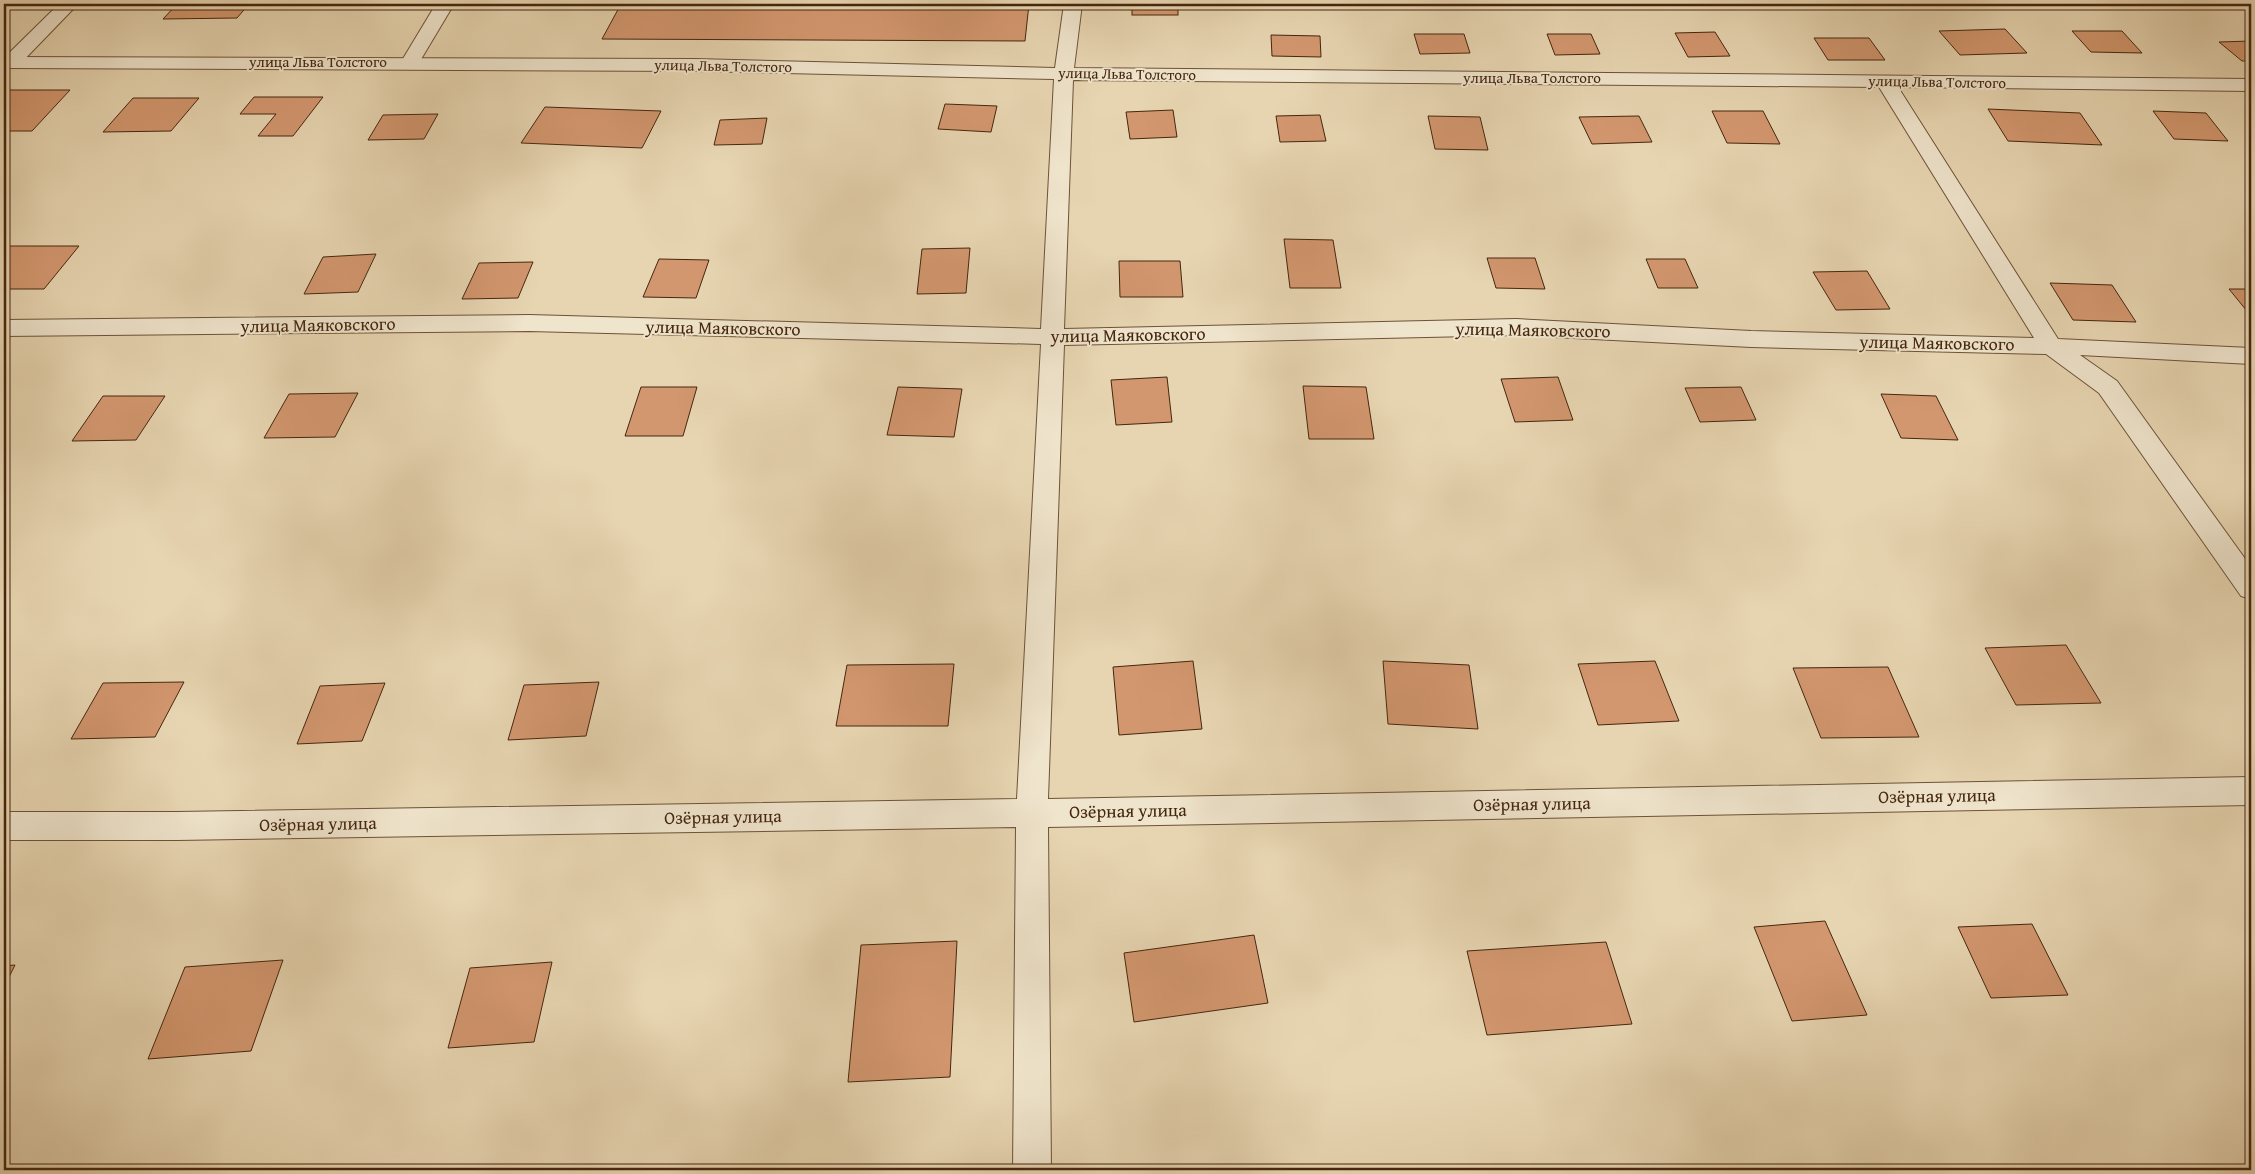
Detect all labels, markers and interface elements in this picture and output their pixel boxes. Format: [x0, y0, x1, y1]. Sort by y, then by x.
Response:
street label: улица Льва Толстого [248, 51, 387, 72]
street label: улица Льва Толстого [653, 54, 793, 77]
street label: улица Льва Толстого [1057, 62, 1197, 85]
street label: улица Льва Толстого [1462, 67, 1601, 88]
street label: улица Льва Толстого [1867, 70, 2007, 93]
street label: улица Маяковского [239, 310, 396, 339]
street label: улица Маяковского [644, 313, 801, 342]
street label: улица Маяковского [1454, 315, 1611, 344]
street label: улица Маяковского [1049, 320, 1206, 349]
street label: улица Маяковского [1858, 328, 2015, 357]
street label: Озёрная улица [1878, 781, 1996, 810]
street label: Озёрная улица [1473, 789, 1591, 818]
street label: Озёрная улица [1069, 796, 1187, 825]
street label: Озёрная улица [664, 802, 782, 831]
street label: Озёрная улица [259, 809, 377, 838]

